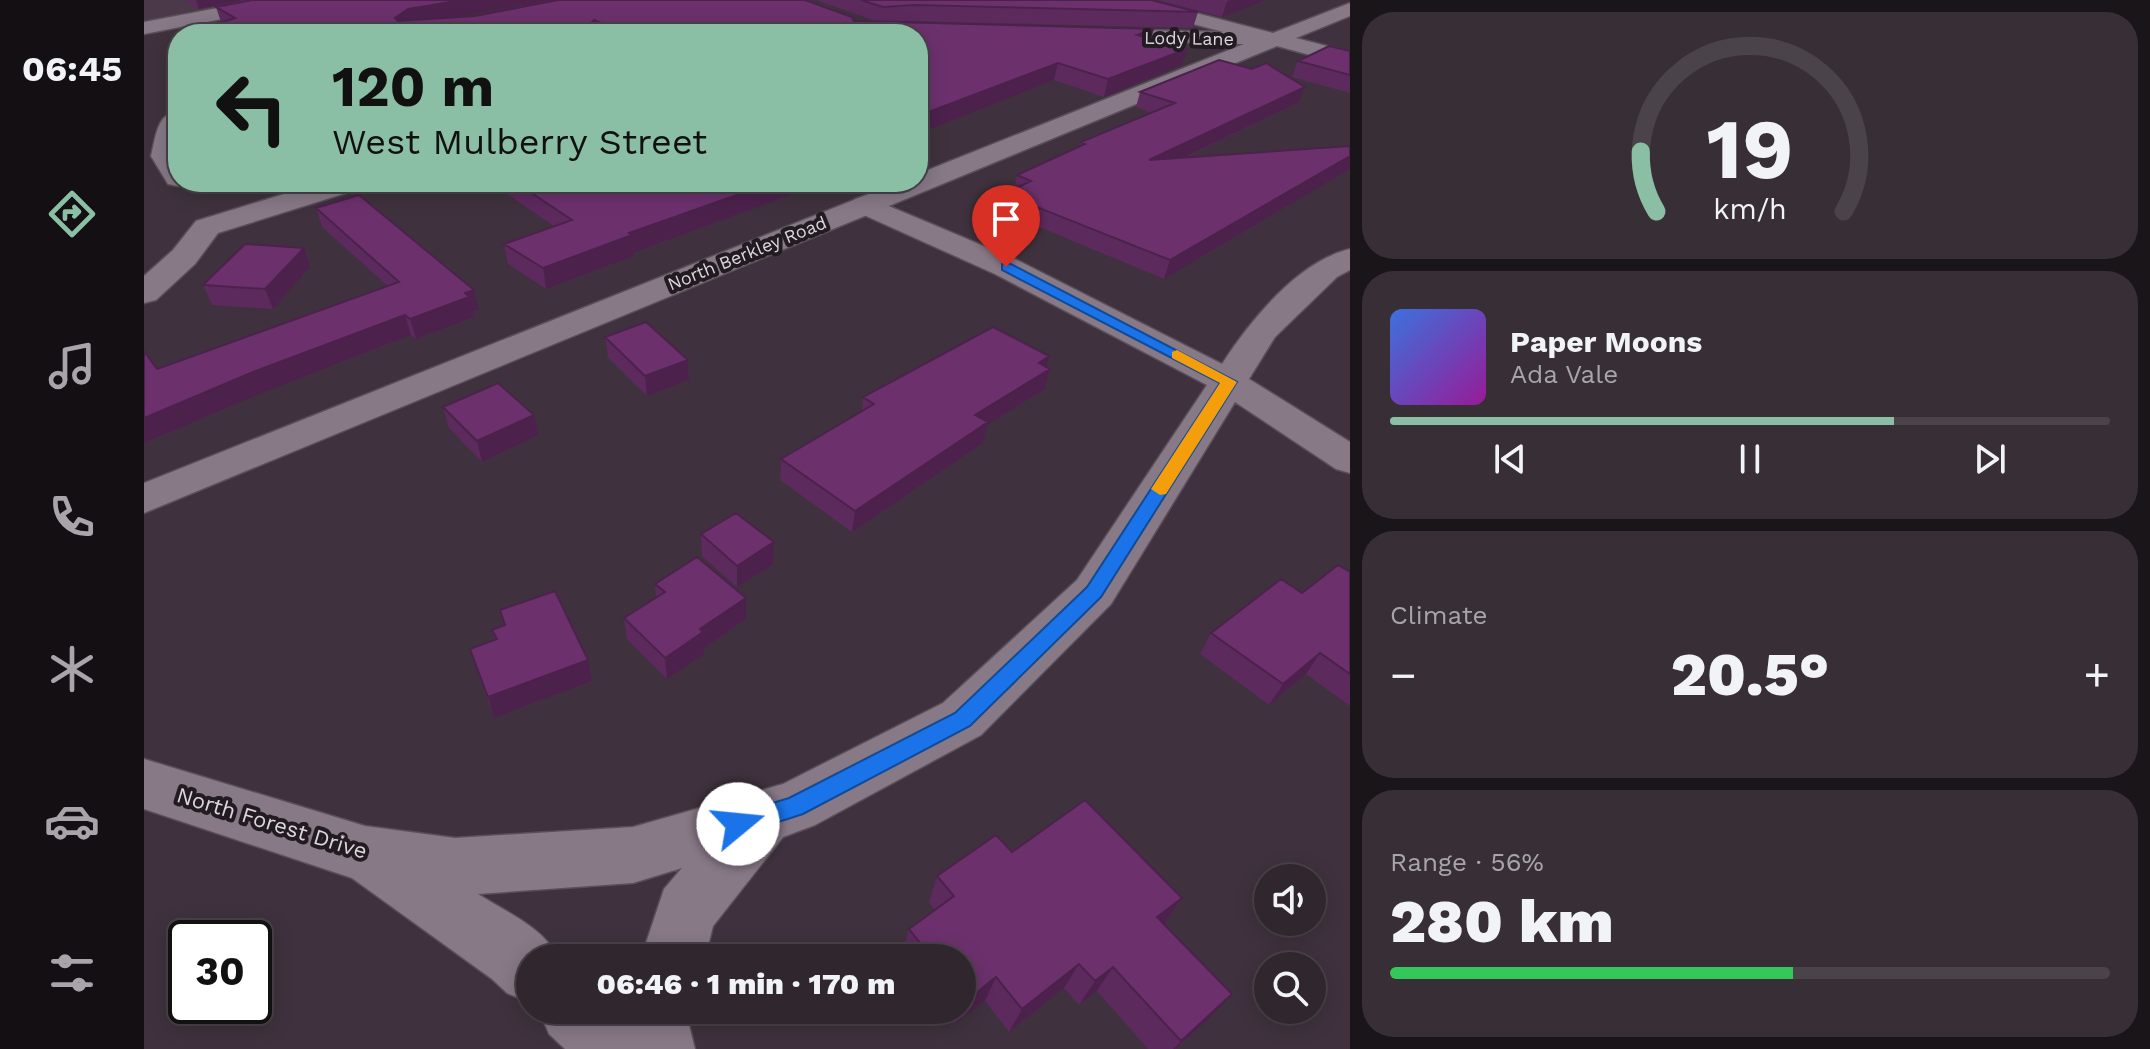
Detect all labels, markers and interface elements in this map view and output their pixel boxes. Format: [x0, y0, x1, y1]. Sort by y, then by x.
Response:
street label: Lody Lane [1144, 27, 1234, 49]
text: 06:45 [22, 48, 122, 90]
text: 120 m [332, 54, 494, 120]
icon: left [200, 56, 304, 160]
text: 19 [1706, 100, 1794, 197]
text: West Mulberry Street [332, 121, 707, 163]
pin [972, 185, 1040, 267]
icon: directions [44, 186, 100, 242]
text: km/h [1713, 192, 1787, 226]
icon: arrive [984, 197, 1028, 241]
street label: North Berkley Road [664, 212, 830, 294]
text: Paper Moons [1510, 324, 1702, 359]
icon: music [44, 338, 100, 394]
text: Ada Vale [1510, 359, 1618, 389]
icon: previous [1488, 437, 1532, 481]
icon: pause [1728, 437, 1772, 481]
icon: next [1968, 437, 2012, 481]
icon: phone [44, 489, 100, 545]
text: Climate [1390, 600, 1488, 630]
text: 20.5° [1671, 639, 1829, 710]
icon: climate [44, 641, 100, 697]
text: − [1390, 649, 1417, 701]
text: + [2083, 649, 2110, 701]
street label: North Forest Drive [174, 782, 370, 864]
position arrow [696, 782, 780, 866]
icon: car [44, 793, 100, 849]
text: Range · 56% [1390, 847, 1544, 877]
map controls [1254, 864, 1326, 1024]
button: sound [1254, 864, 1326, 936]
text: 280 km [1390, 886, 1614, 957]
speed limit sign: 30 [168, 920, 272, 1024]
icon: filters [44, 945, 100, 1001]
button: search [1254, 952, 1326, 1024]
text: 06:46 · 1 min · 170 m [597, 966, 895, 1001]

